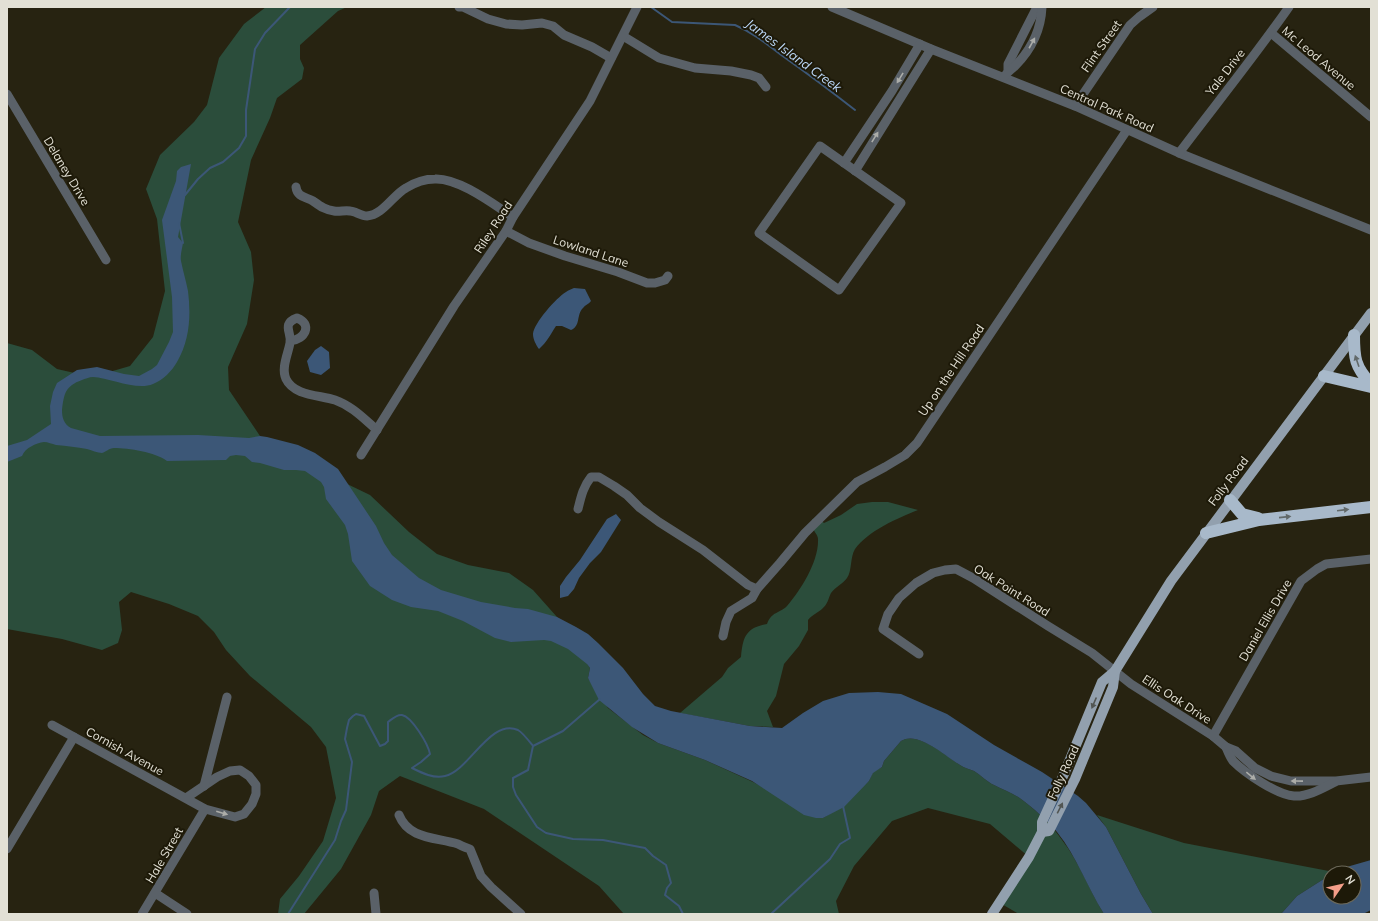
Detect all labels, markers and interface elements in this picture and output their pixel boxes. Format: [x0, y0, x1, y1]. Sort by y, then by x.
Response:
water label: James Island Creek [742, 14, 845, 95]
street label: Flint Street [1078, 17, 1124, 75]
street label: Mc Leod Avenue [1279, 23, 1359, 93]
one-way arrow [1029, 37, 1036, 49]
street label: Yale Drive [1202, 46, 1248, 99]
one-way arrow [896, 72, 903, 84]
street label: Central Park Road [1058, 81, 1156, 135]
one-way arrow [872, 132, 879, 143]
street label: Delaney Drive [41, 134, 93, 208]
street label: Riley Road [471, 198, 515, 256]
street label: Lowland Lane [551, 232, 631, 270]
street label: Up on the Hill Road [915, 321, 987, 419]
one-way arrow [1354, 355, 1360, 367]
street label: Folly Road [1205, 453, 1251, 509]
one-way arrow [1337, 507, 1349, 513]
one-way arrow [1279, 514, 1291, 520]
street label: Oak Point Road [971, 561, 1053, 619]
street label: Daniel Ellis Drive [1235, 576, 1295, 664]
street label: Ellis Oak Drive [1140, 671, 1214, 727]
one-way arrow [1090, 697, 1096, 709]
street label: Cornish Avenue [83, 723, 167, 779]
street label: Folly Road [1044, 743, 1082, 801]
one-way arrow [1246, 771, 1257, 780]
one-way arrow [1290, 778, 1303, 784]
one-way arrow [1057, 803, 1063, 814]
one-way arrow [216, 810, 228, 816]
street label: Hale Street [142, 824, 186, 886]
north arrow [1322, 865, 1362, 905]
text: N [1342, 872, 1358, 887]

